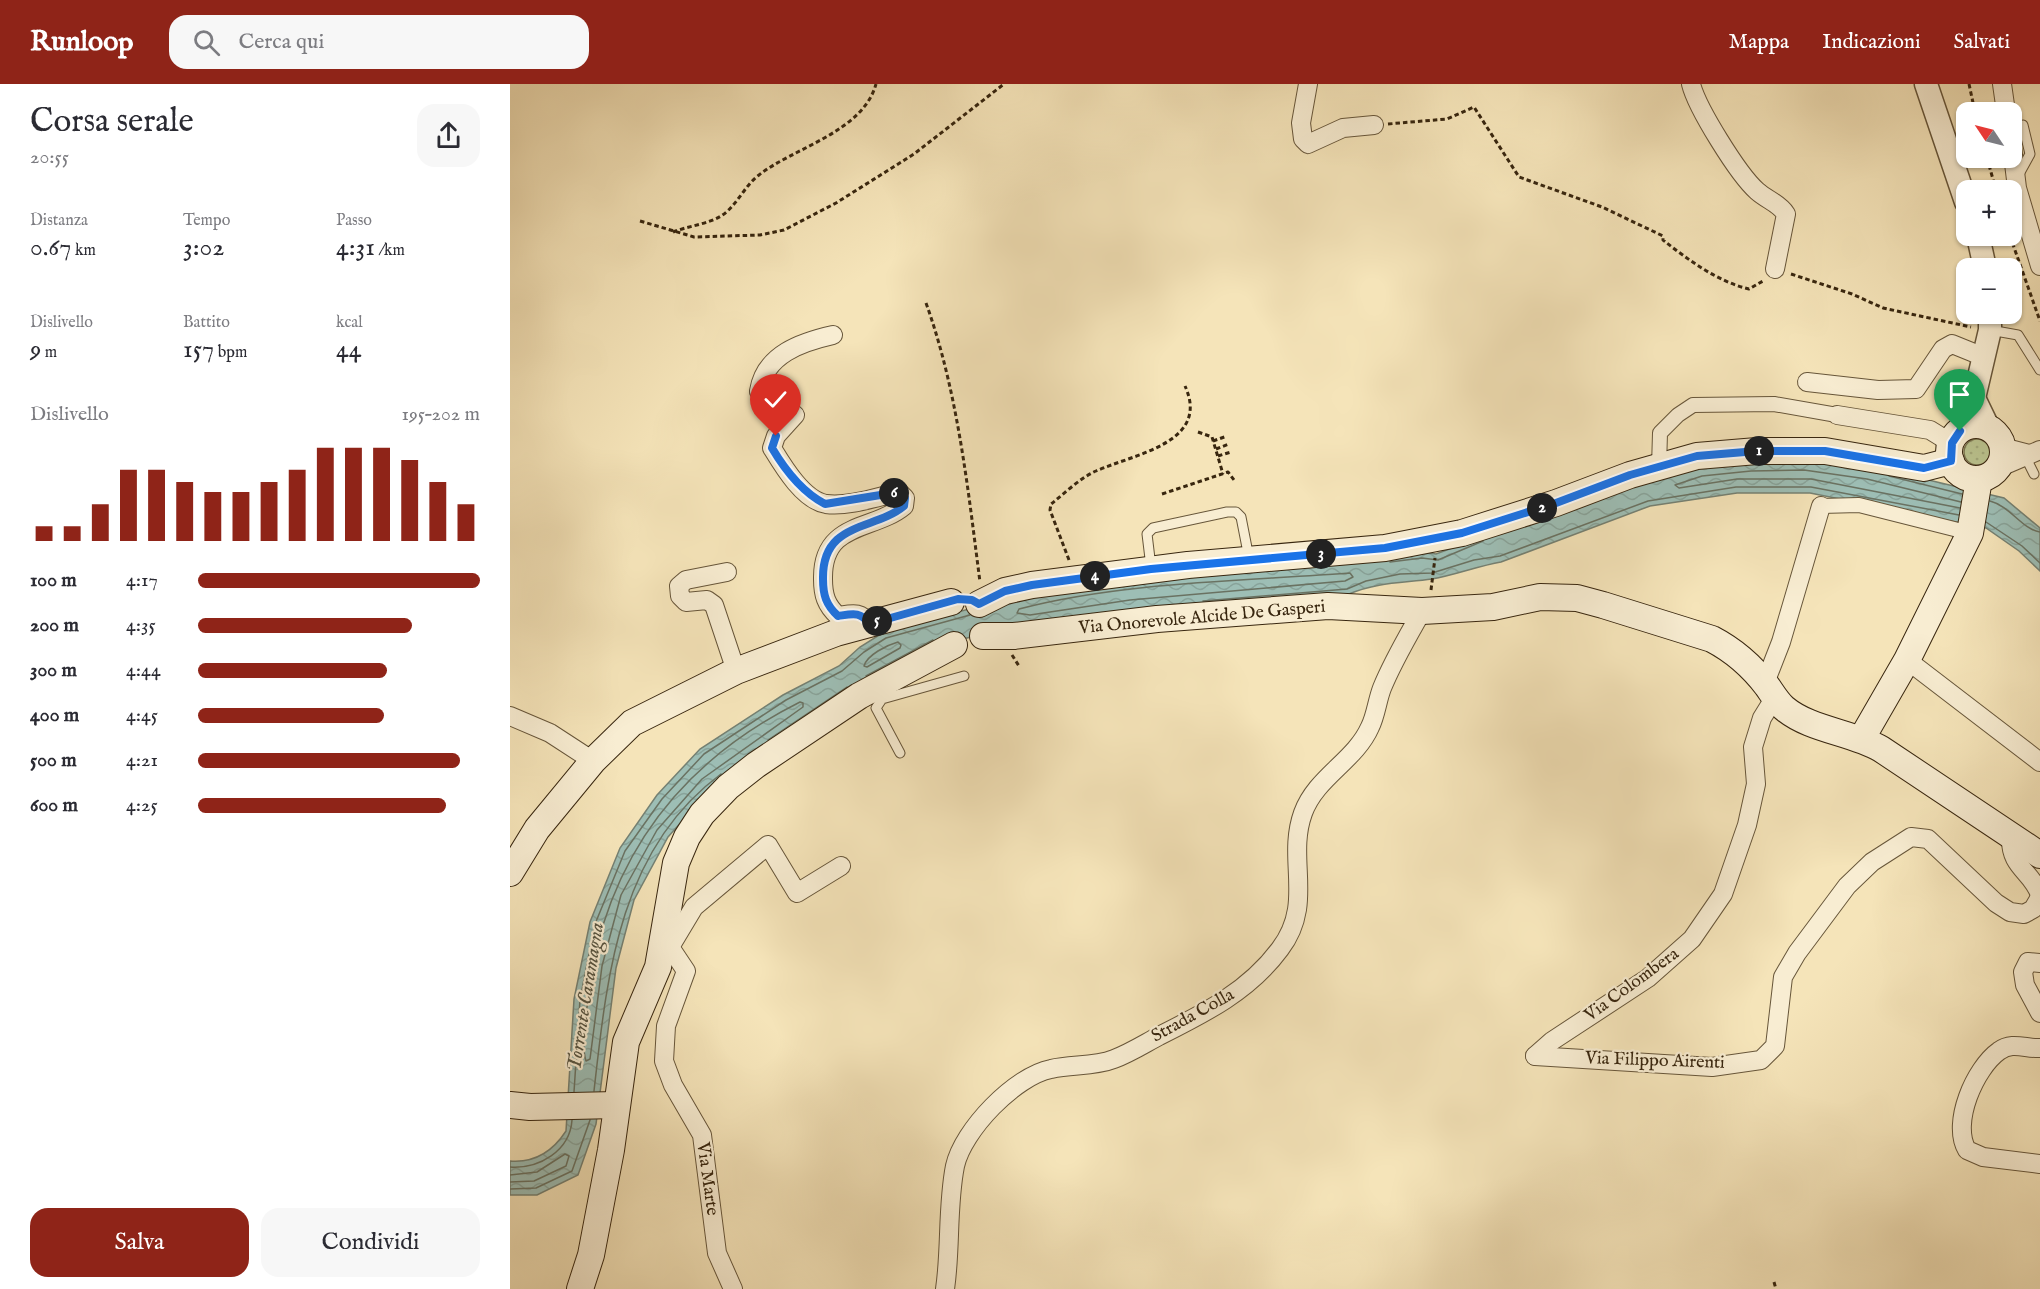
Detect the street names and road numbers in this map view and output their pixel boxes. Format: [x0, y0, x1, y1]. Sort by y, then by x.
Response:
street label: Via Onorevole Alcide De Gasperi [1077, 596, 1327, 640]
street label: Via Colombera [1579, 943, 1684, 1028]
street label: Strada Colla [1148, 984, 1239, 1048]
street label: Via Filippo Airenti [1584, 1047, 1725, 1075]
street label: Via Marte [690, 1140, 724, 1217]

